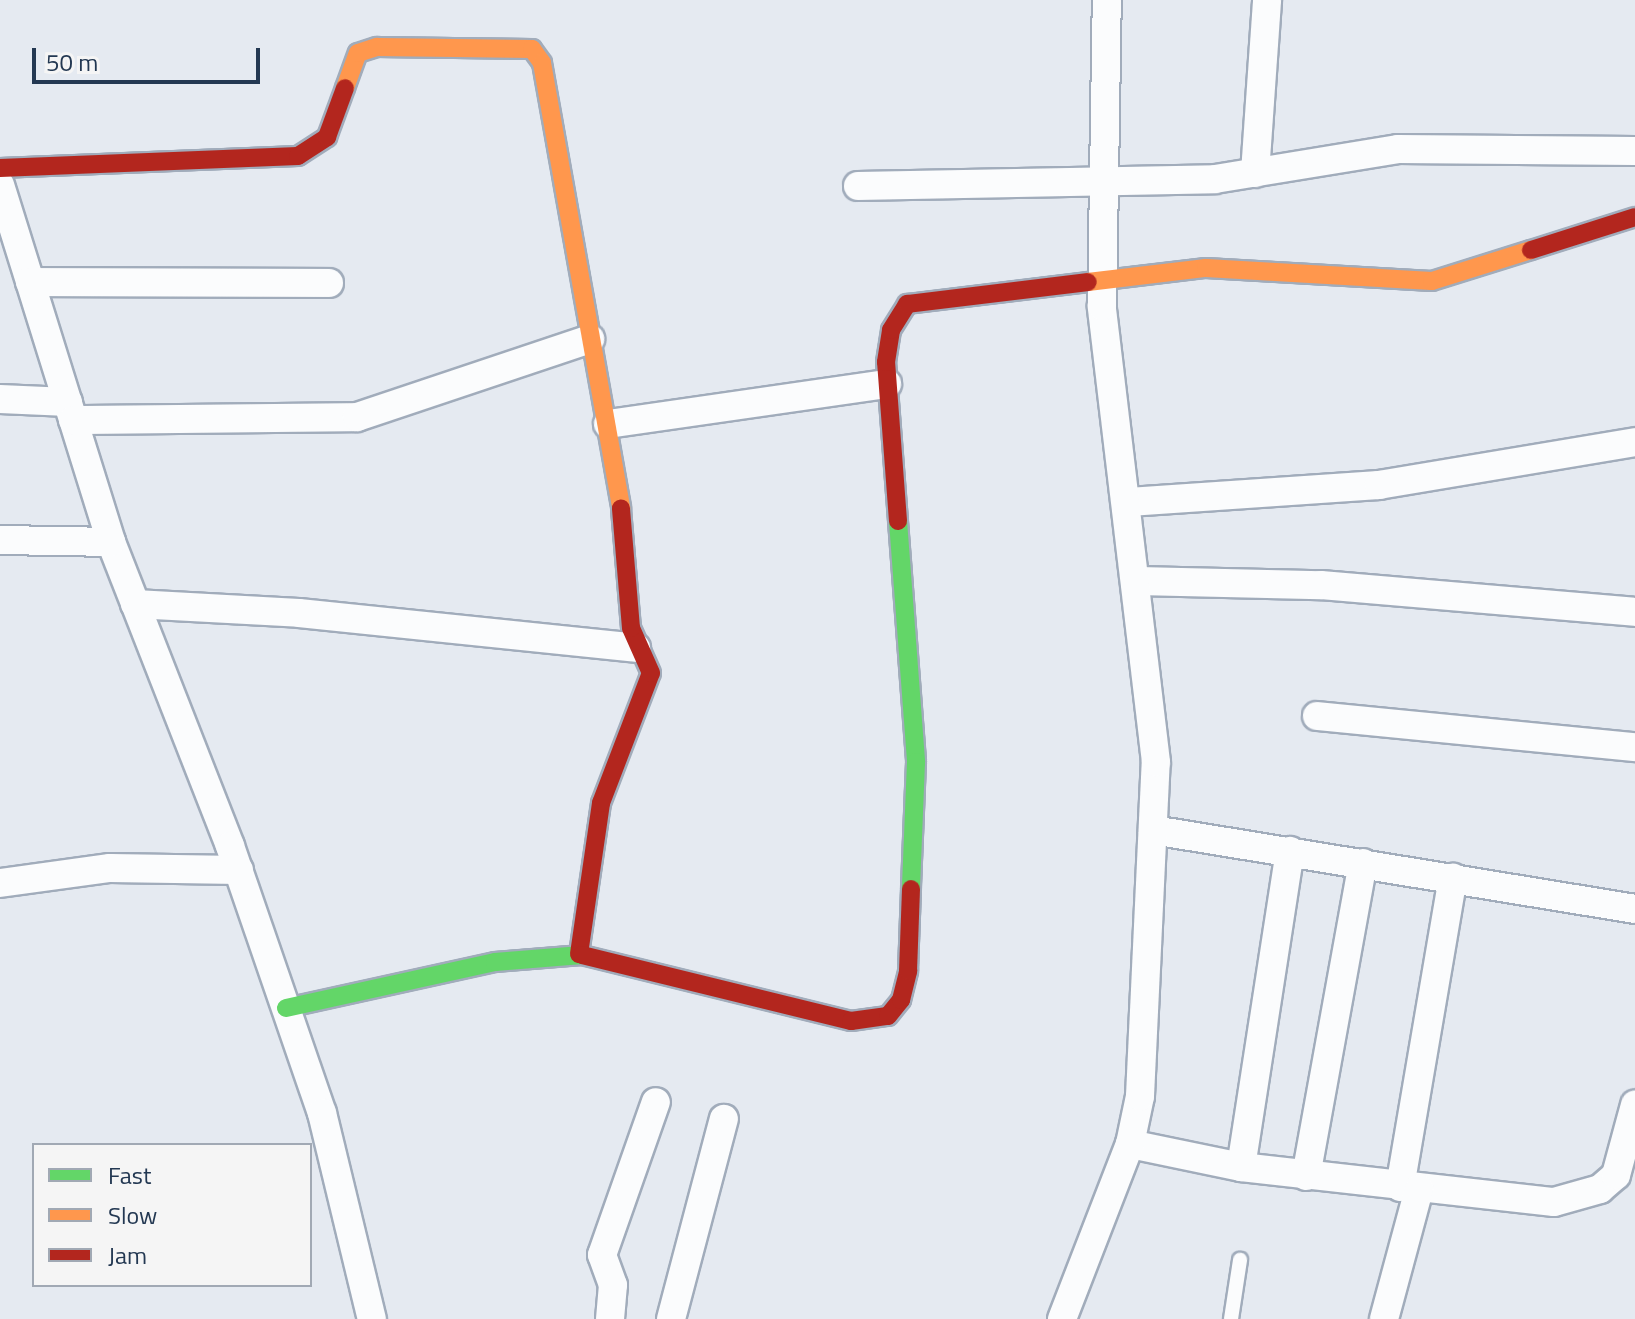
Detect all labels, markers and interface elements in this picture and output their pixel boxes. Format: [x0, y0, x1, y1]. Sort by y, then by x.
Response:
scale bar [36, 32, 264, 82]
text: 50 m [46, 44, 98, 80]
legend [32, 1143, 312, 1287]
text: Fast [108, 1157, 151, 1193]
text: Slow [108, 1197, 157, 1233]
text: Jam [108, 1237, 147, 1273]

